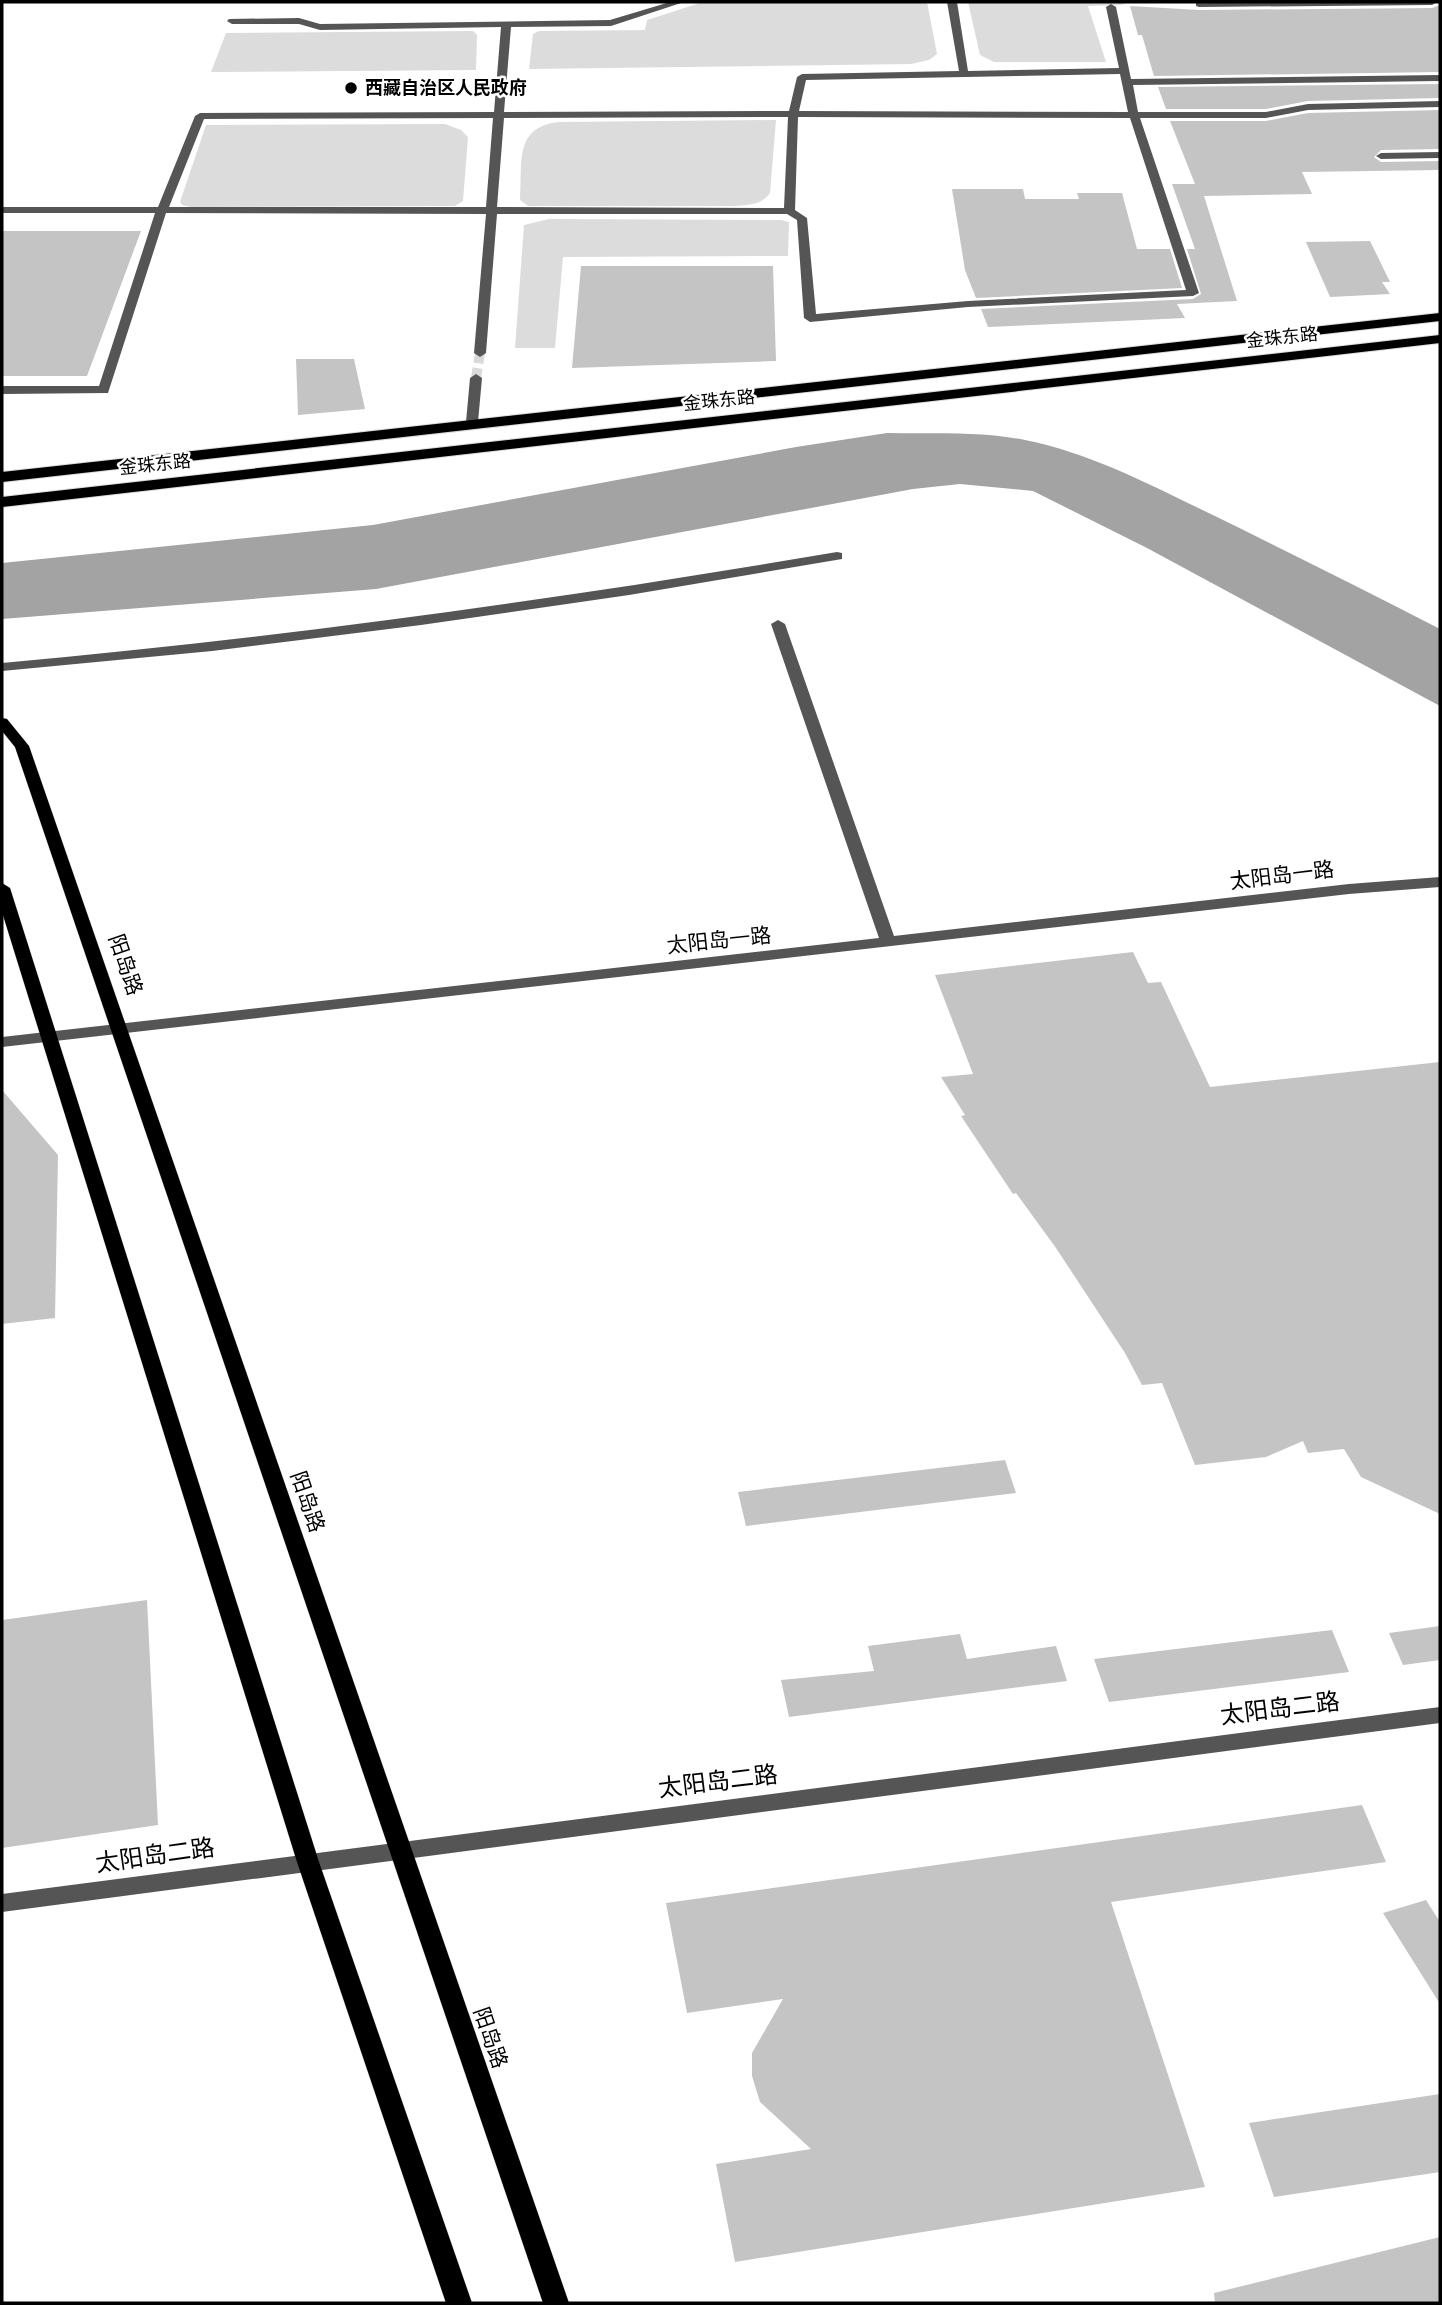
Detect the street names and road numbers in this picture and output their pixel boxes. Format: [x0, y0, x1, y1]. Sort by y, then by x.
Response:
street label: 金珠东路 [1245, 324, 1319, 352]
street label: 金珠东路 [682, 387, 756, 415]
street label: 金珠东路 [118, 451, 192, 479]
street label: 太阳岛一路 [1228, 857, 1336, 895]
street label: 太阳岛一路 [665, 923, 773, 959]
street label: 阳岛路 [103, 931, 147, 999]
street label: 阳岛路 [285, 1468, 329, 1536]
street label: 太阳岛二路 [1219, 1687, 1341, 1731]
street label: 太阳岛二路 [657, 1760, 779, 1804]
street label: 太阳岛二路 [94, 1833, 216, 1879]
street label: 阳岛路 [468, 2004, 512, 2072]

